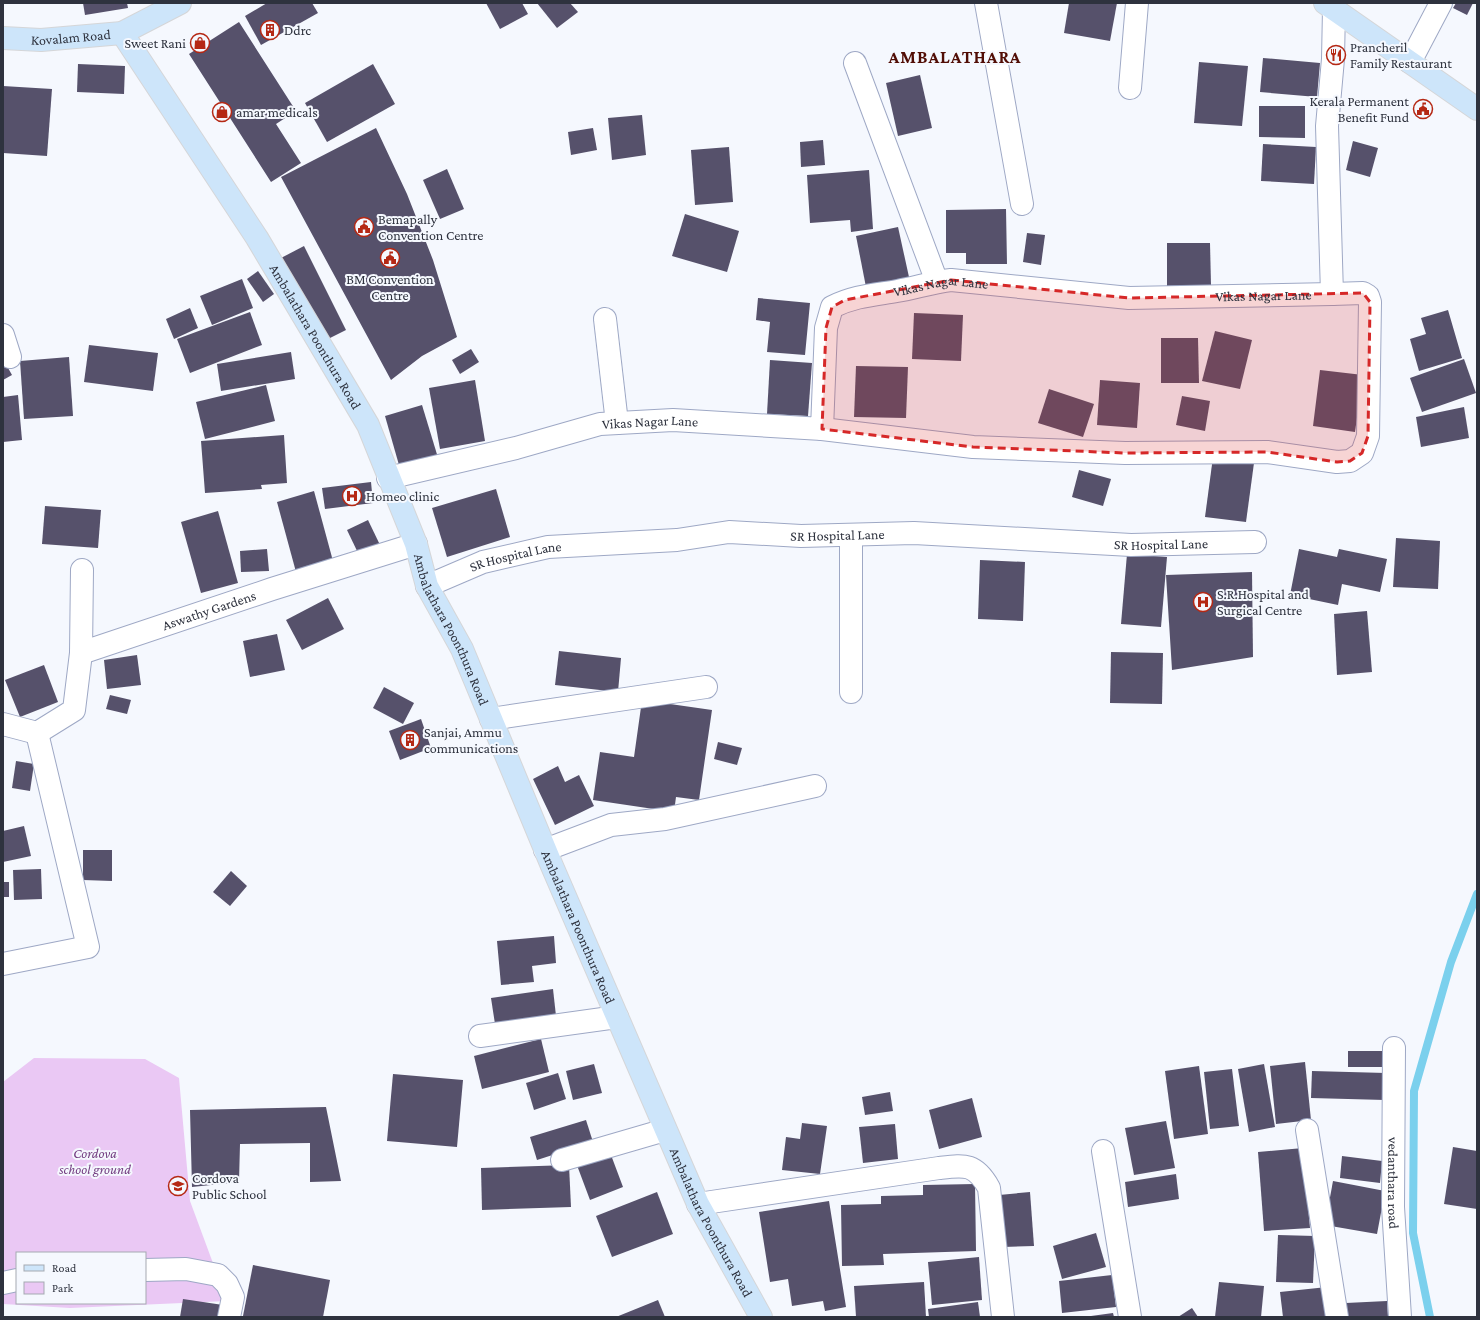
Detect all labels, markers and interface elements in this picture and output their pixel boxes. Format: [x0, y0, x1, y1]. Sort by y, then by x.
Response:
building icon: Ddrc [259, 19, 281, 41]
place label: Ddrc [284, 22, 311, 38]
street label: Kovalam Road [30, 26, 112, 48]
shop icon: Sweet Rani [189, 32, 211, 54]
place label: Sweet Rani [125, 35, 186, 51]
place label: Prancheril Family Restaurant [1350, 39, 1452, 71]
restaurant icon: Prancheril Family Restaurant [1325, 44, 1347, 66]
district label: AMBALATHARA [888, 47, 1021, 67]
place label: Kerala Permanent Benefit Fund [1310, 93, 1410, 125]
public building icon: Kerala Permanent Benefit Fund [1412, 98, 1434, 120]
shop icon: amar medicals [211, 101, 233, 123]
place label: amar medicals [236, 104, 318, 120]
place label: Bemapally Convention Centre [378, 211, 483, 243]
public building icon: Bemapally Convention Centre [353, 216, 375, 238]
public building icon: BM Convention Centre [379, 247, 401, 269]
street label: Ambalathara Poonthura Road [266, 261, 365, 412]
place label: BM Convention Centre [346, 271, 434, 303]
street label: Vikas Nagar Lane [892, 272, 989, 299]
street label: Vikas Nagar Lane [1215, 286, 1312, 304]
street label: Vikas Nagar Lane [602, 412, 699, 432]
hospital icon: Homeo clinic [341, 485, 363, 507]
place label: Homeo clinic [366, 488, 439, 504]
street label: SR Hospital Lane [790, 526, 885, 544]
street label: SR Hospital Lane [1114, 535, 1208, 553]
street label: SR Hospital Lane [467, 538, 562, 575]
street label: Ambalathara Poonthura Road [411, 552, 493, 708]
place label: S.R.Hospital and Surgical Centre [1217, 586, 1310, 618]
street label: Aswathy Gardens [160, 587, 258, 633]
hospital icon: S.R.Hospital and Surgical Centre [1192, 591, 1214, 613]
place label: Sanjai, Ammu communications [424, 724, 518, 756]
building icon: Sanjai, Ammu communications [399, 729, 421, 751]
street label: Ambalathara Poonthura Road [538, 848, 619, 1007]
street label: vedanthara road [1385, 1136, 1402, 1230]
park label: Cordova school ground [58, 1145, 131, 1177]
street label: Ambalathara Poonthura Road [667, 1145, 756, 1300]
place label: Cordova Public School [192, 1170, 267, 1202]
school or university icon: Cordova Public School [167, 1175, 189, 1197]
legend [16, 1252, 146, 1304]
text: Road [52, 1261, 77, 1275]
text: Park [52, 1281, 74, 1295]

